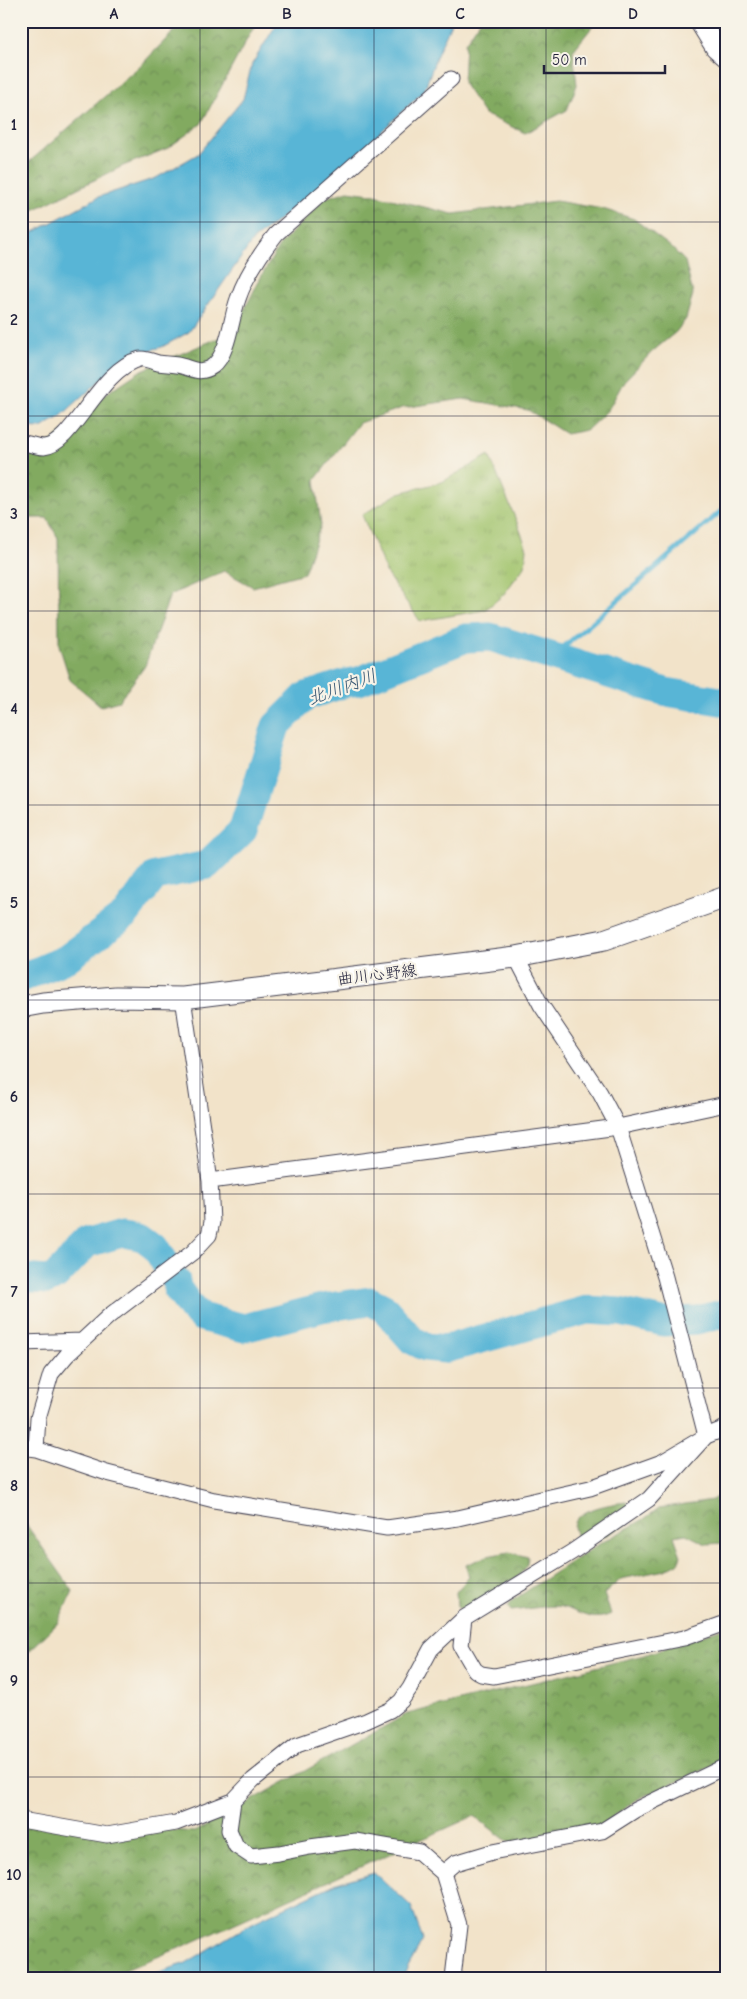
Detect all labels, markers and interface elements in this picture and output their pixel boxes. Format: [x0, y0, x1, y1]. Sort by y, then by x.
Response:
text: A [110, 5, 119, 23]
text: B [282, 5, 292, 23]
text: C [455, 5, 465, 23]
text: D [628, 5, 638, 23]
scale bar [544, 42, 666, 74]
text: 50 m [552, 51, 587, 69]
text: 1 [11, 116, 17, 134]
text: 2 [10, 311, 18, 329]
text: 3 [10, 505, 18, 523]
water label: 北川内川 [305, 665, 380, 710]
text: 4 [10, 700, 18, 718]
text: 5 [10, 894, 18, 912]
street label: 曲川心野線 [336, 961, 418, 989]
text: 6 [10, 1088, 18, 1106]
text: 7 [10, 1283, 18, 1301]
text: 8 [10, 1477, 18, 1495]
text: 9 [10, 1672, 18, 1690]
text: 10 [6, 1866, 22, 1884]

